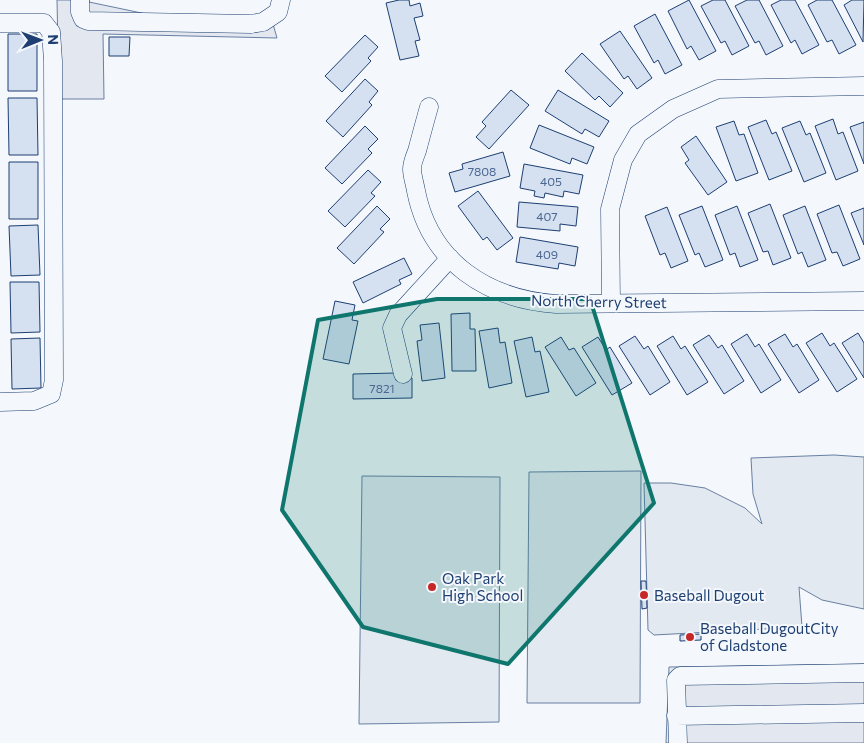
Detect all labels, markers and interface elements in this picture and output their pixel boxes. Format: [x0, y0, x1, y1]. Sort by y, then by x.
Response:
north arrow [15, 15, 65, 65]
text: N [45, 34, 62, 45]
house number: 7808 [468, 164, 496, 178]
house number: 405 [540, 174, 562, 188]
house number: 407 [536, 209, 558, 223]
house number: 409 [536, 247, 558, 261]
street label: North Cherry Street [531, 291, 667, 311]
house number: 7821 [369, 381, 395, 395]
place label: Oak Park High School [442, 569, 523, 604]
marker: Oak Park High School [426, 581, 438, 593]
place label: Baseball Dugout [654, 586, 764, 604]
marker: Baseball Dugout [638, 589, 650, 601]
place label: Baseball DugoutCity of Gladstone [700, 619, 839, 654]
marker: Baseball DugoutCity of Gladstone [684, 631, 696, 643]

